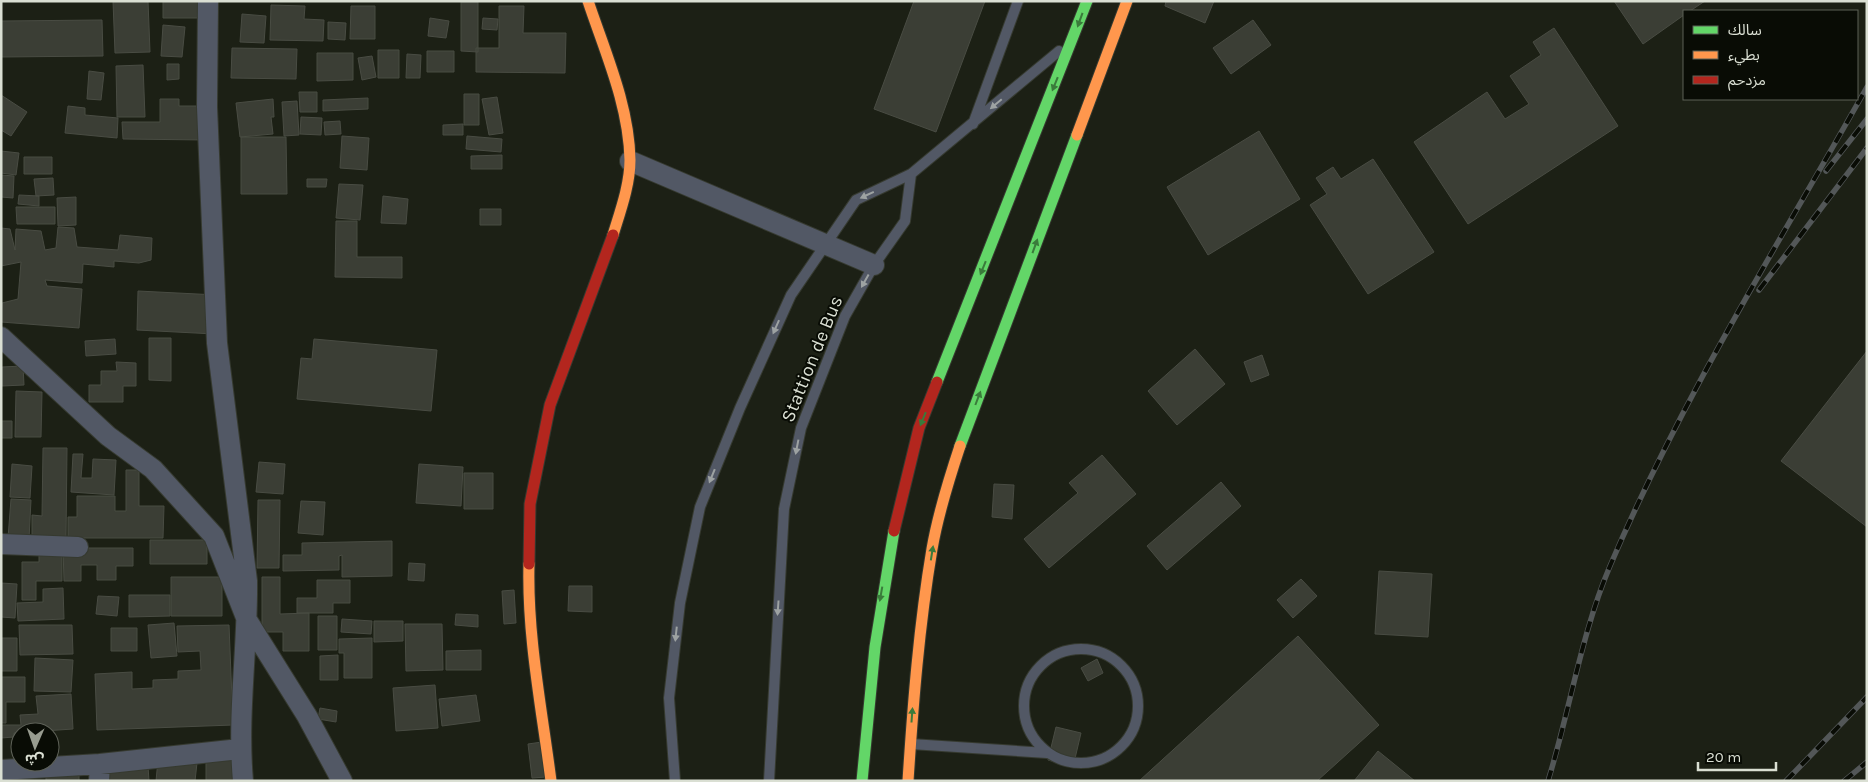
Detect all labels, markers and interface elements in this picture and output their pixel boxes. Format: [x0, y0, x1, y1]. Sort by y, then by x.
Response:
legend [1683, 10, 1858, 100]
one-way arrow [1076, 13, 1084, 28]
text: سالك [1728, 21, 1762, 39]
text: بطيء [1728, 46, 1760, 66]
text: مزدحم [1728, 71, 1766, 91]
one-way arrow [1051, 77, 1059, 91]
one-way arrow [990, 99, 1003, 110]
one-way arrow [860, 191, 874, 199]
one-way arrow [1031, 238, 1039, 253]
one-way arrow [978, 261, 986, 275]
one-way arrow [861, 274, 870, 287]
street label: Stattion de Bus [777, 293, 847, 425]
one-way arrow [772, 320, 780, 334]
one-way arrow [975, 391, 983, 405]
one-way arrow [919, 412, 927, 427]
one-way arrow [793, 439, 801, 454]
one-way arrow [708, 469, 716, 483]
one-way arrow [928, 545, 936, 561]
one-way arrow [877, 586, 885, 602]
one-way arrow [774, 600, 782, 616]
one-way arrow [672, 626, 680, 642]
one-way arrow [909, 706, 917, 722]
north arrow [10, 722, 60, 772]
scale bar [1698, 740, 1776, 772]
text: 20 m [1706, 748, 1741, 766]
text: ش [25, 751, 44, 768]

